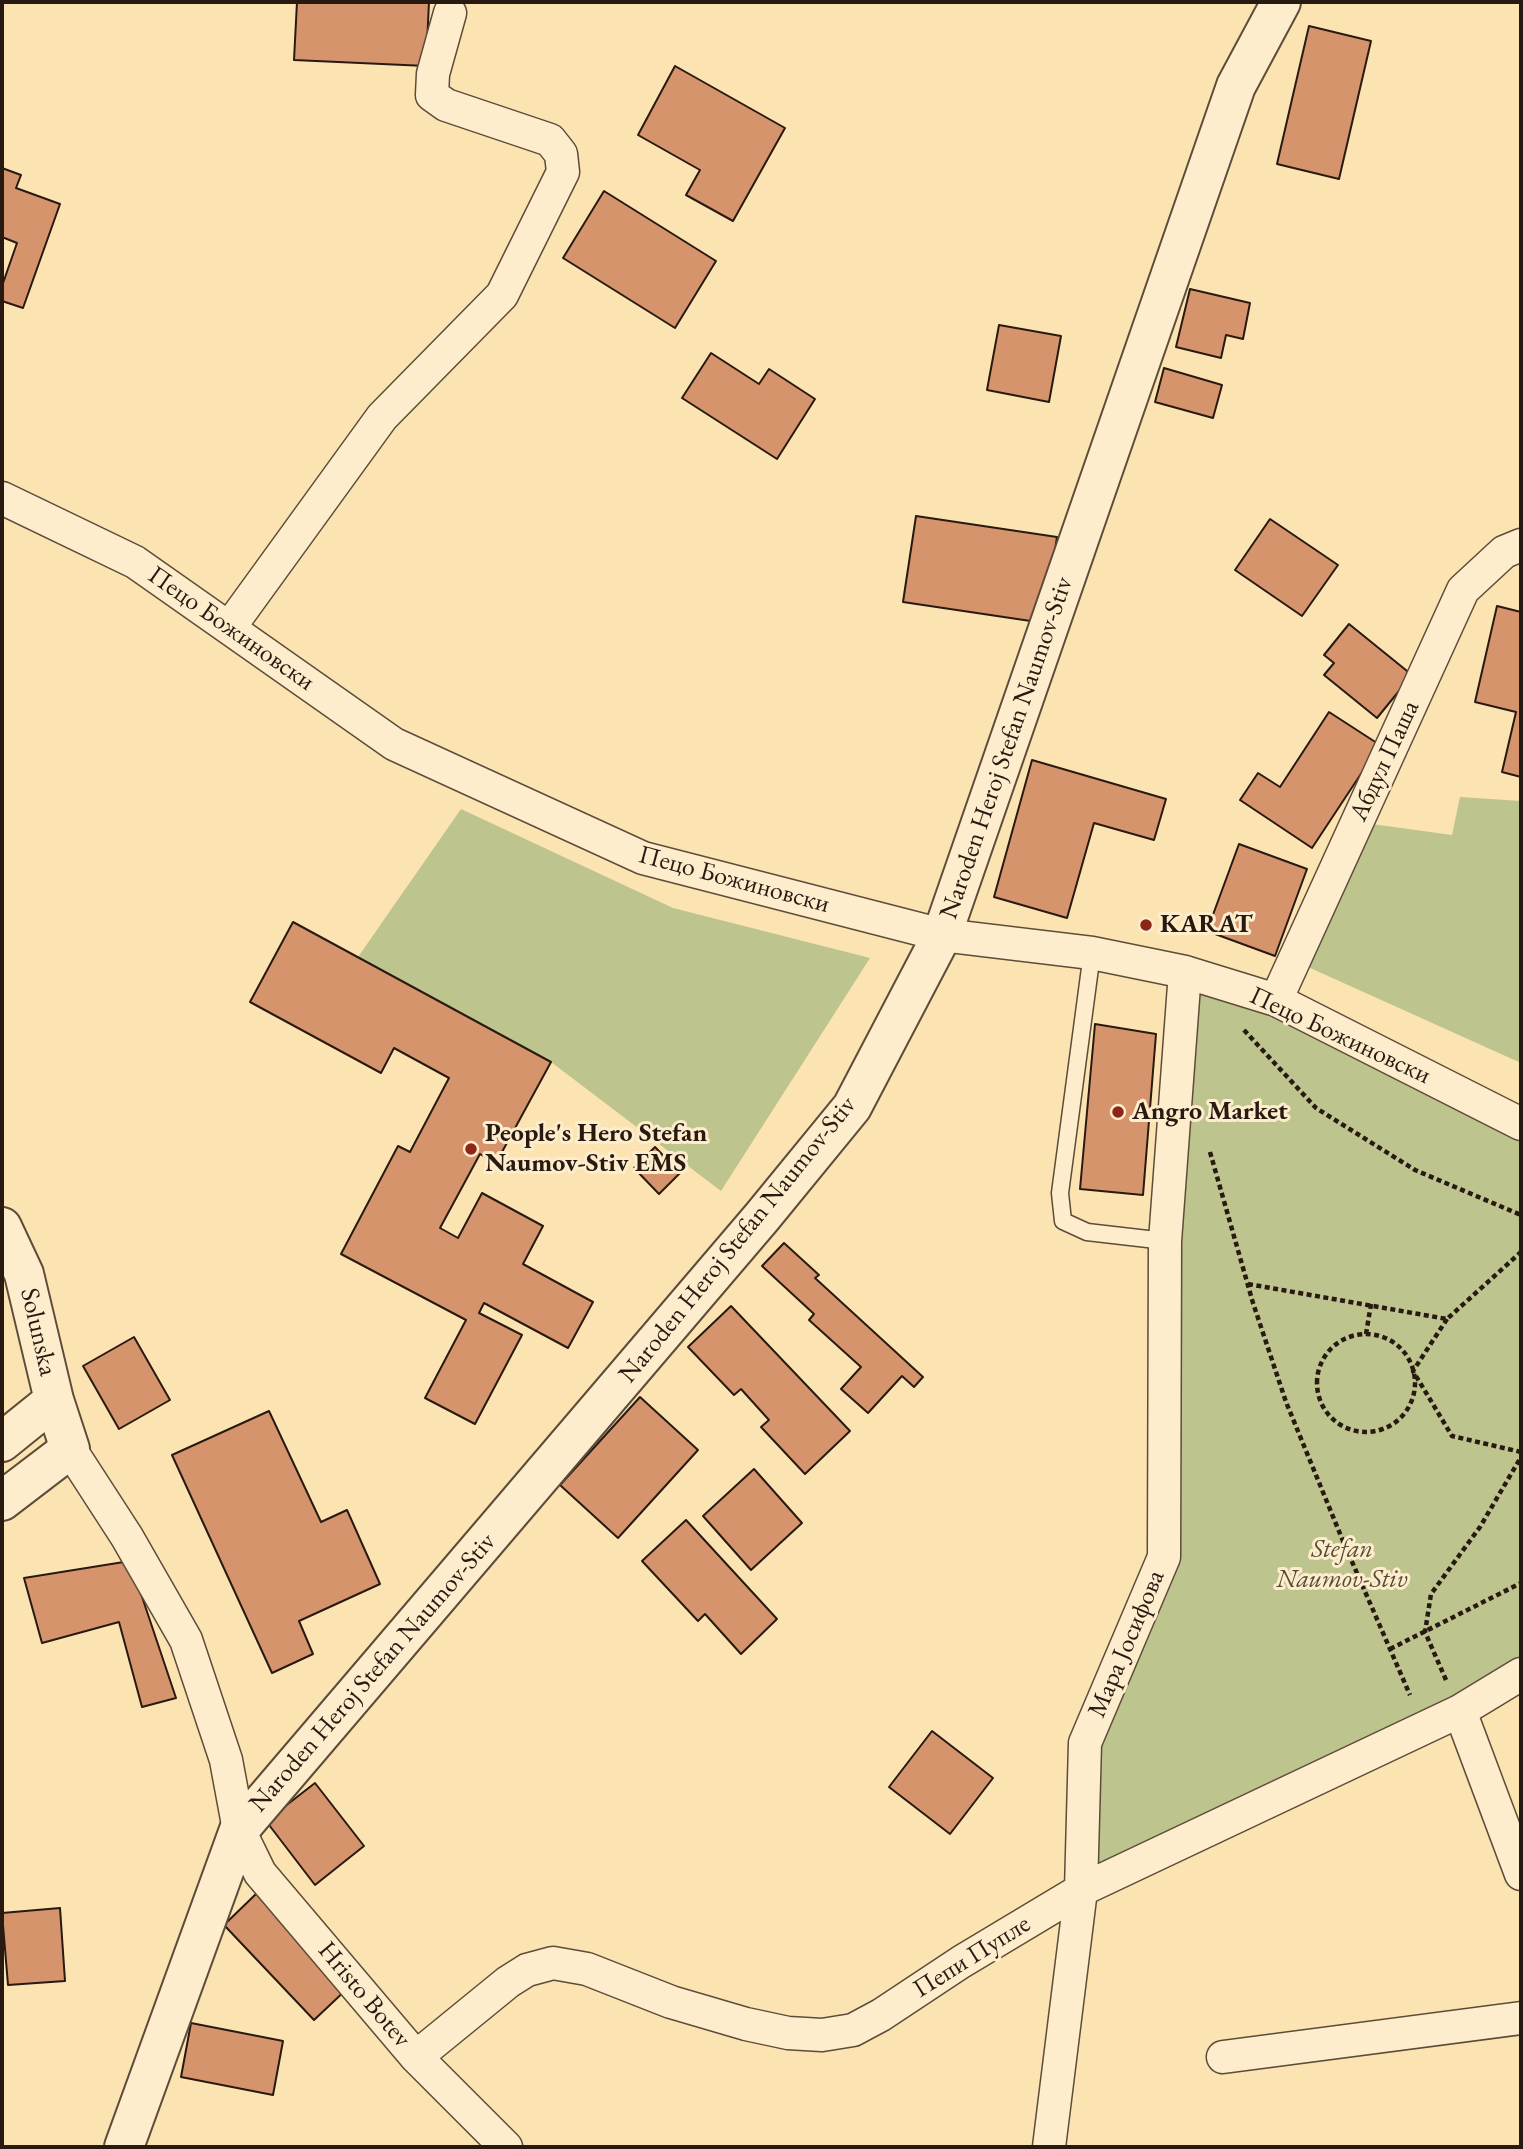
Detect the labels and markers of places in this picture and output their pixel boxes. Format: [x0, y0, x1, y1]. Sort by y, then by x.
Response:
place label: KARAT [1160, 909, 1253, 941]
marker: KARAT [1138, 917, 1154, 933]
place label: Angro Market [1132, 1096, 1288, 1128]
marker: Angro Market [1110, 1104, 1126, 1120]
place label: People's Hero Stefan Naumov-Stiv EMS [485, 1118, 707, 1180]
marker: People's Hero Stefan Naumov-Stiv EMS [463, 1141, 479, 1157]

